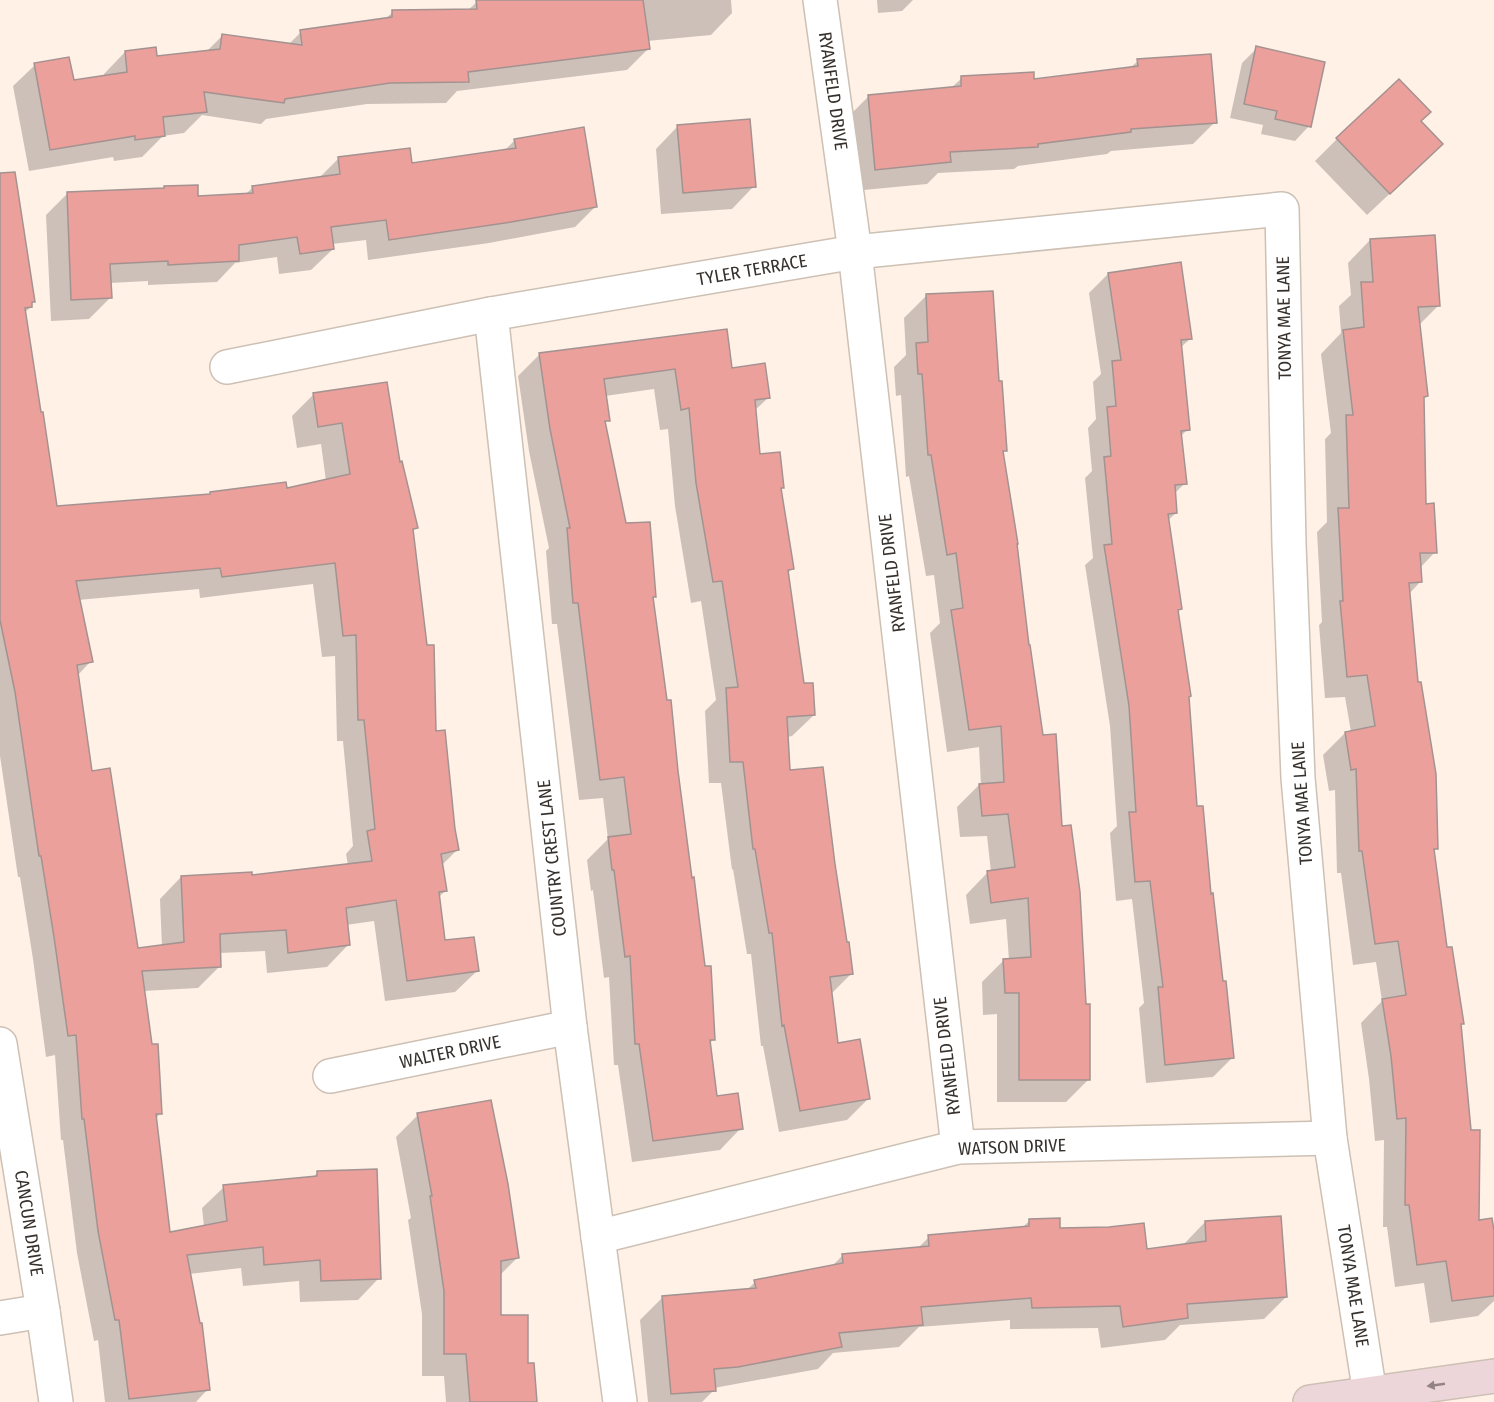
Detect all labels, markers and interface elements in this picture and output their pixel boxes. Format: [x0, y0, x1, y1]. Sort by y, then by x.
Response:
street label: RYANFELD DRIVE [814, 30, 852, 152]
street label: TYLER TERRACE [695, 250, 809, 290]
street label: TONYA MAE LANE [1272, 256, 1296, 380]
street label: RYANFELD DRIVE [874, 512, 910, 634]
street label: TONYA MAE LANE [1287, 741, 1317, 865]
street label: COUNTRY CREST LANE [533, 778, 571, 938]
street label: RYANFELD DRIVE [929, 995, 965, 1117]
street label: WALTER DRIVE [397, 1031, 503, 1073]
street label: WATSON DRIVE [958, 1134, 1066, 1160]
street label: CANCUN DRIVE [10, 1169, 48, 1277]
street label: TONYA MAE LANE [1332, 1223, 1374, 1349]
one-way arrow [1426, 1380, 1445, 1389]

